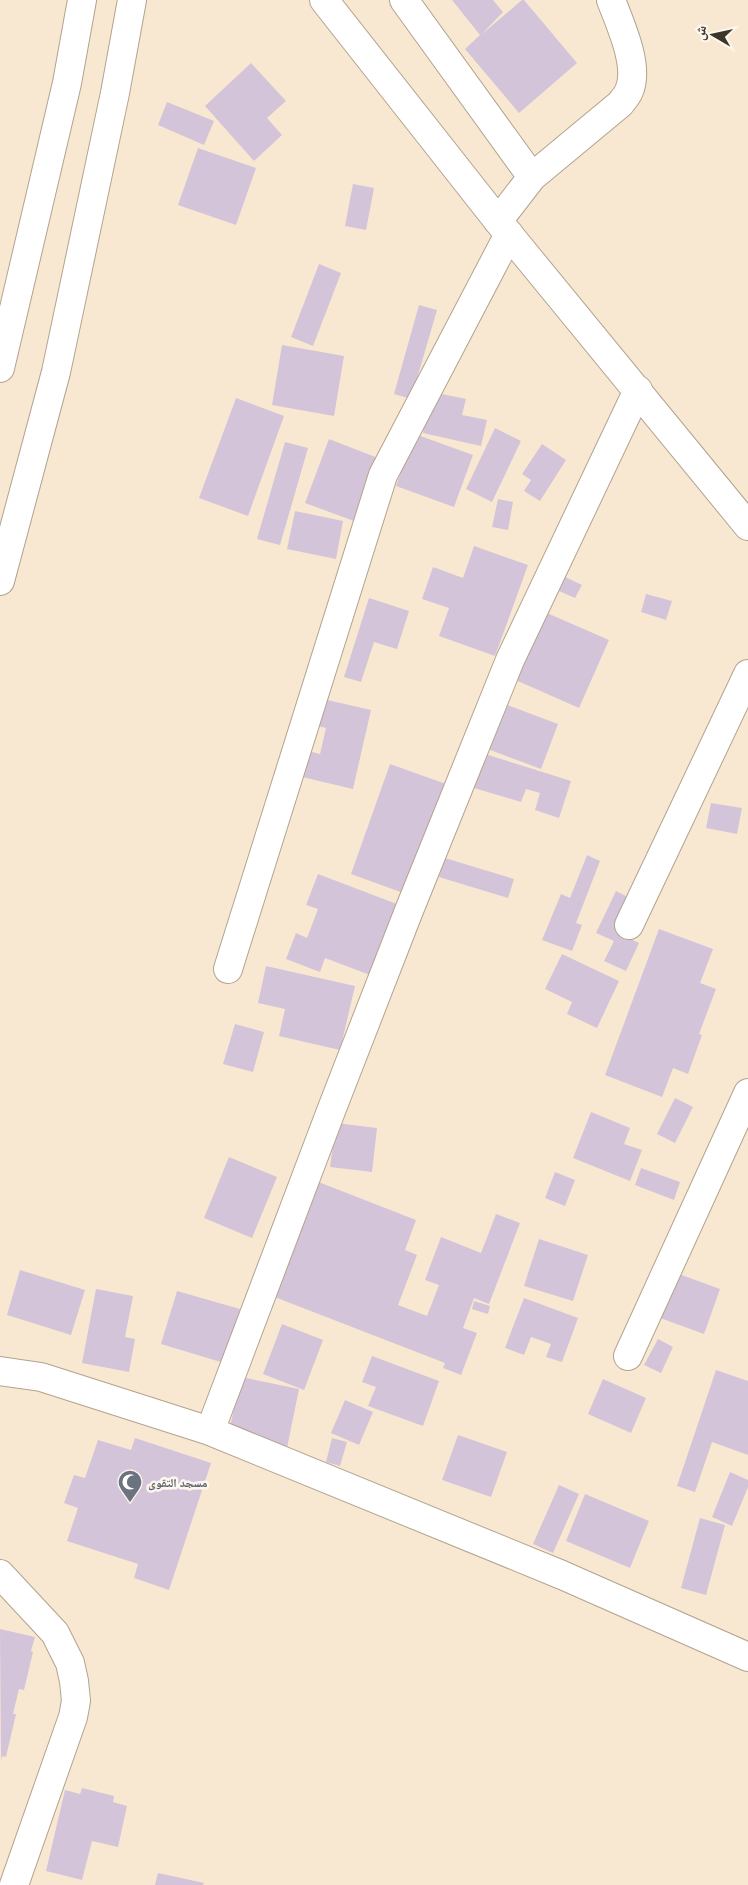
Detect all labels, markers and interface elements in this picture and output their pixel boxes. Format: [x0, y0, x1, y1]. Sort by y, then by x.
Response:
north arrow [688, 10, 738, 60]
text: ش [690, 24, 710, 42]
mosque icon: مسجد التقوى [117, 1469, 143, 1503]
place label: مسجد التقوى [148, 1475, 208, 1491]

